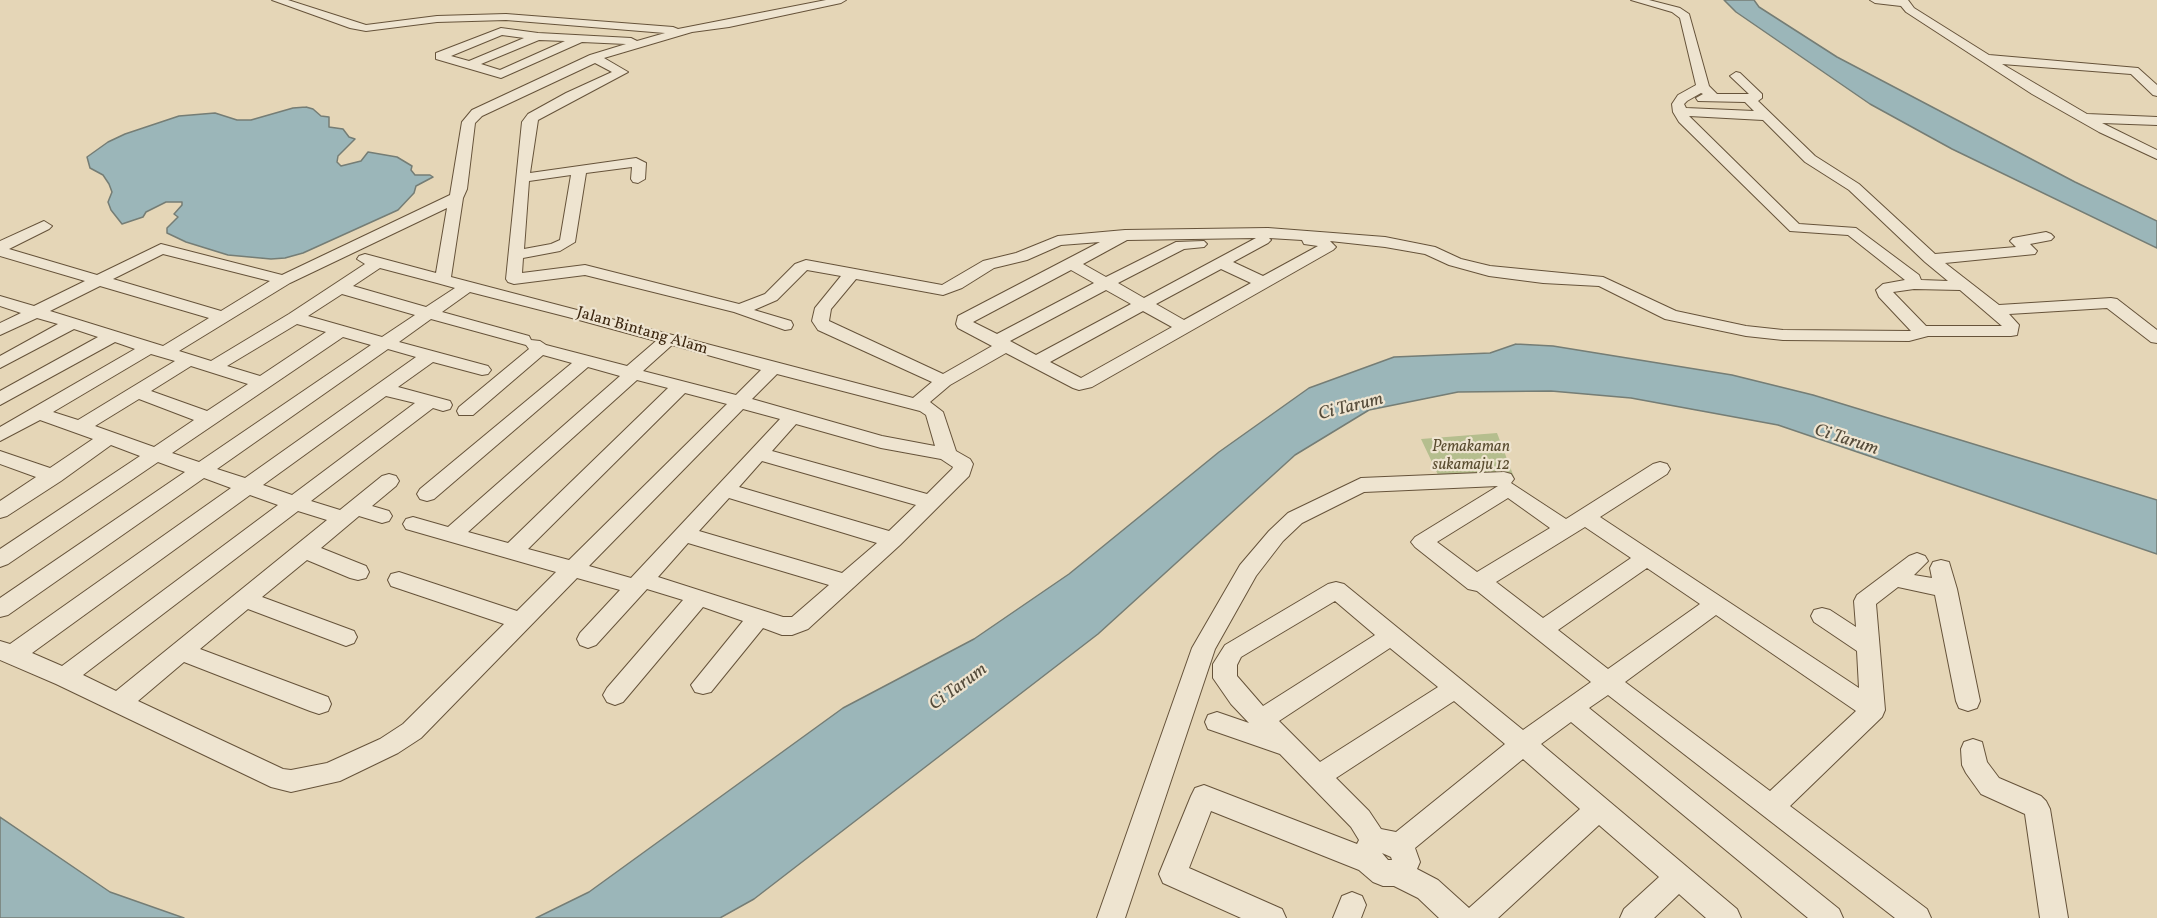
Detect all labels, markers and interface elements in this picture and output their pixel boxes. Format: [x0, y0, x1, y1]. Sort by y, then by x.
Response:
street label: Jalan Bintang Alam [574, 304, 710, 360]
water label: Ci Tarum [1316, 390, 1386, 426]
water label: Ci Tarum [1811, 420, 1881, 462]
park label: Pemakaman sukamaju 12 [1432, 438, 1510, 476]
water label: Ci Tarum [926, 660, 992, 716]

